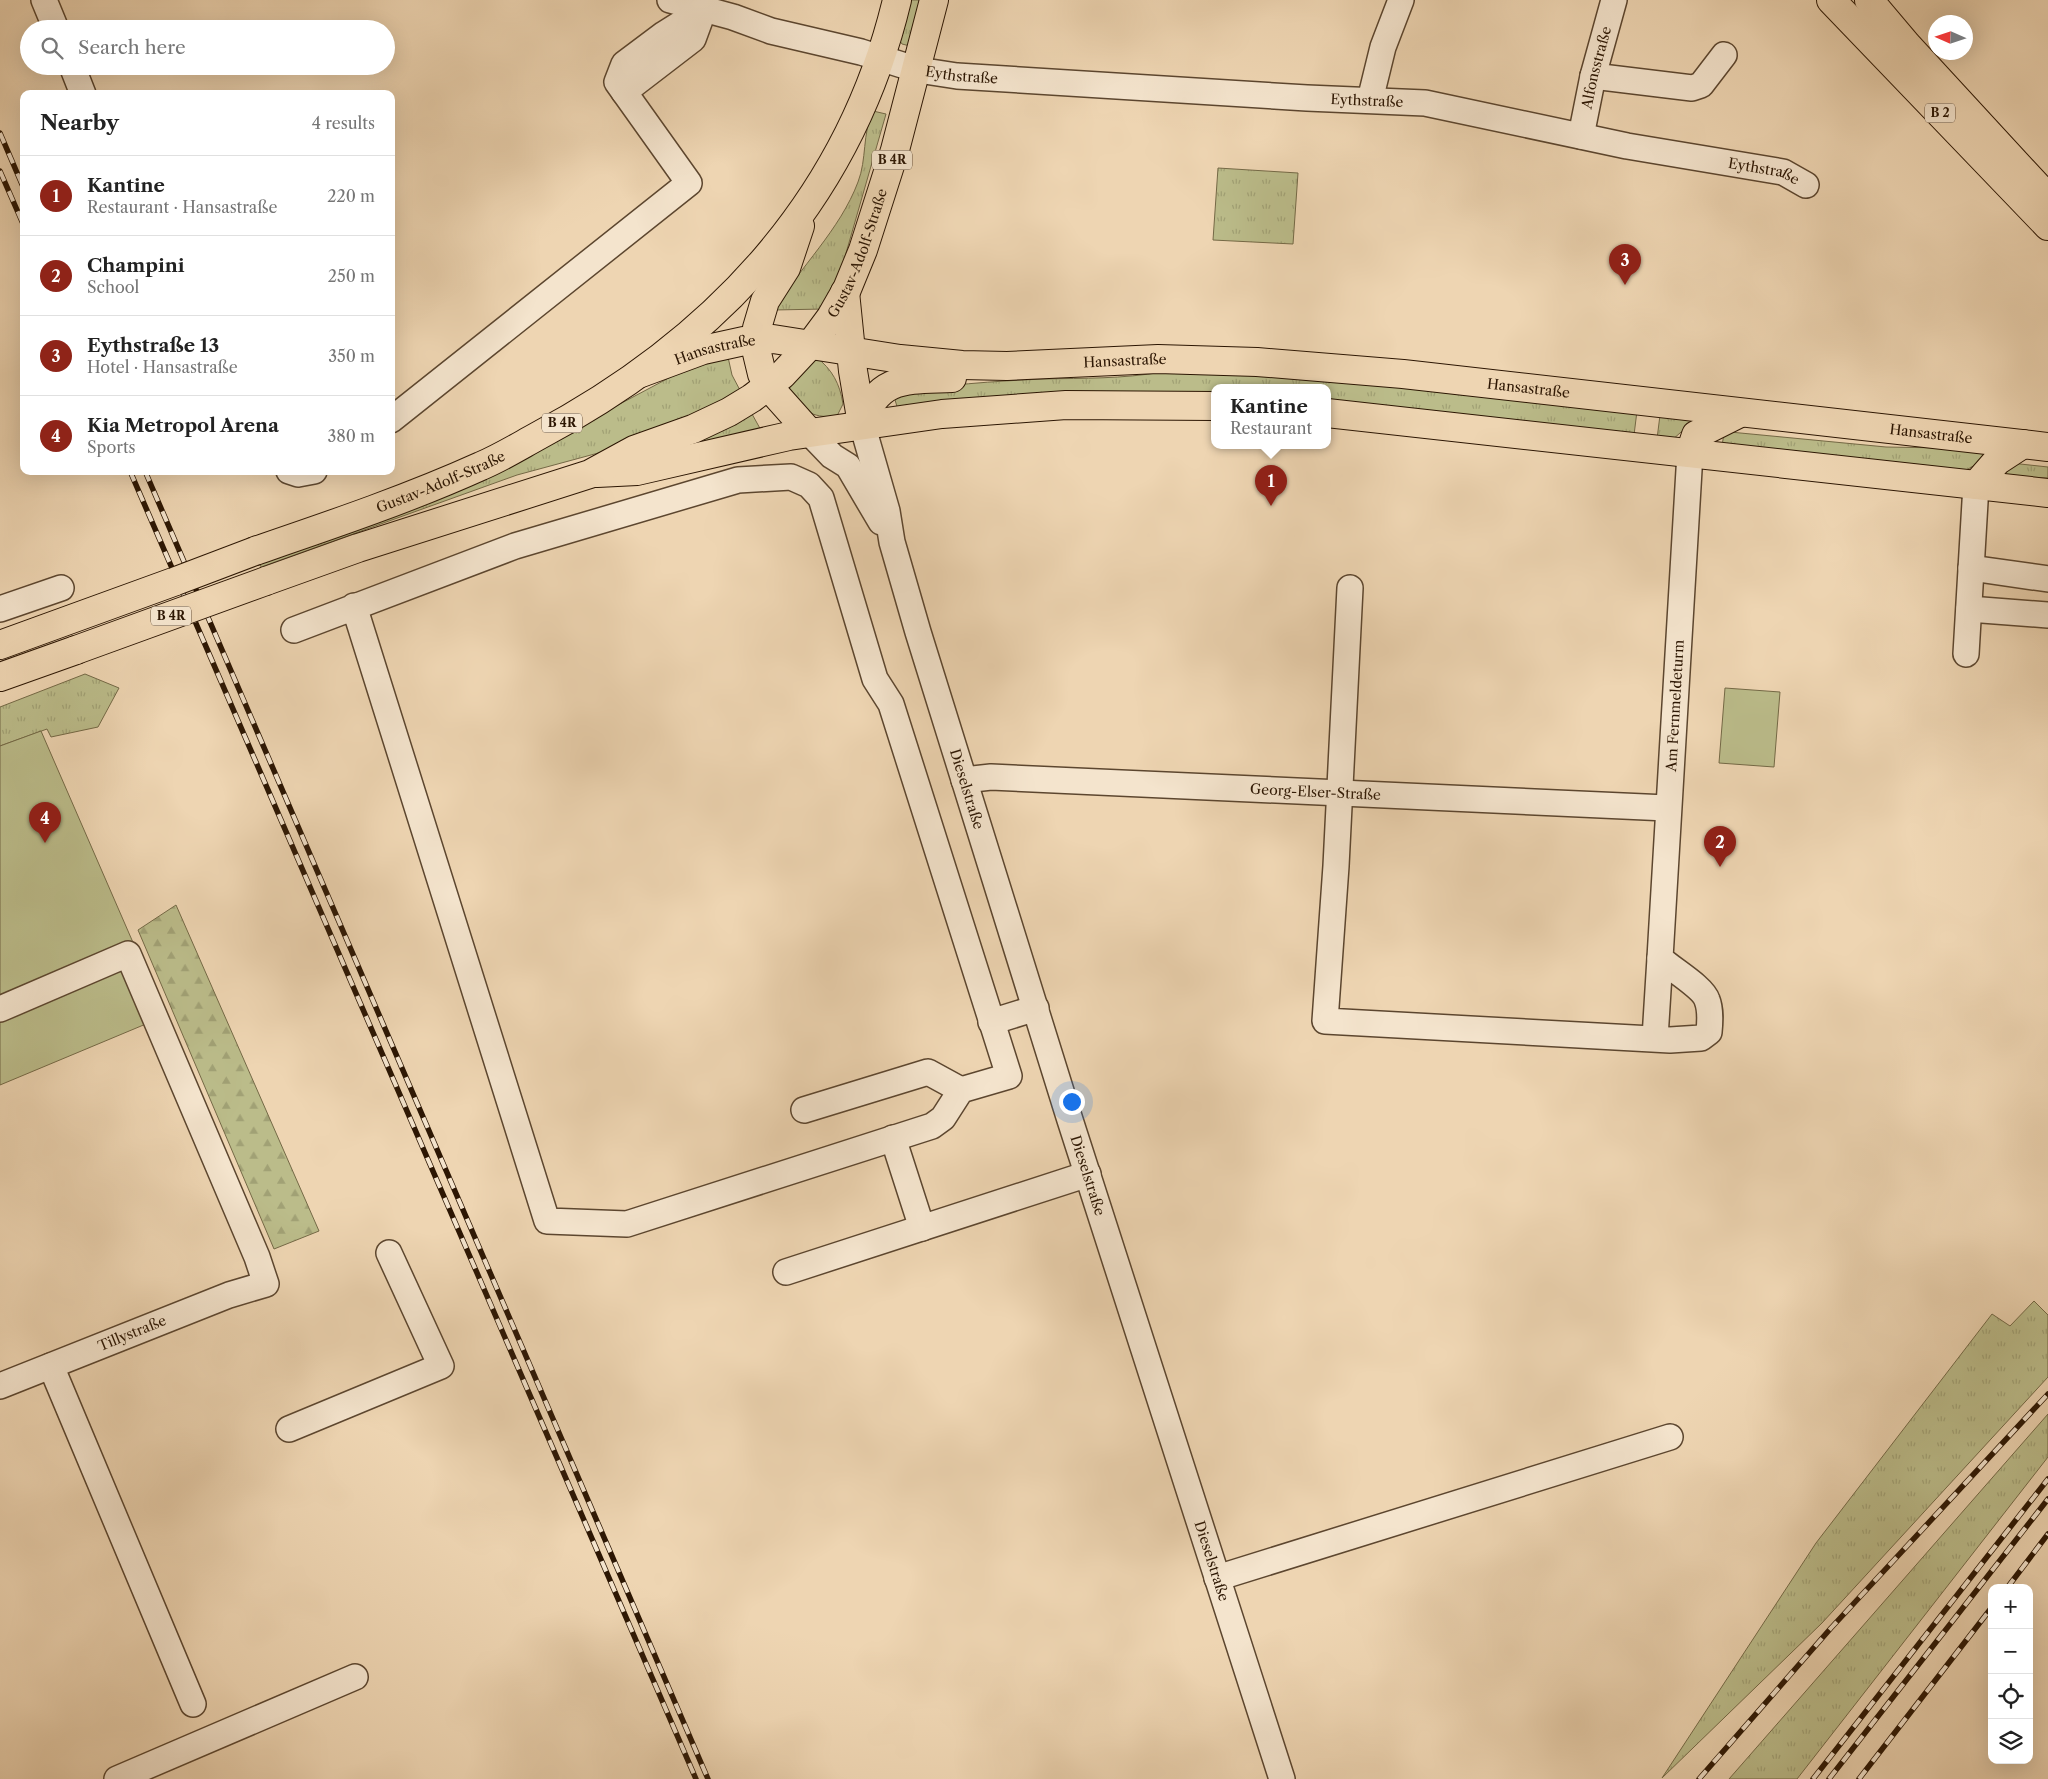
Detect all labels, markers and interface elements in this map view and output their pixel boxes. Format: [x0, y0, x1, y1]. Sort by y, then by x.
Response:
north arrow [1928, 15, 1973, 60]
search box [20, 20, 395, 75]
street label: Alfonsstraße [1577, 24, 1615, 112]
icon: search [38, 34, 66, 62]
text: Search here [78, 36, 186, 59]
street label: Eythstraße [924, 62, 999, 88]
street label: Eythstraße [1330, 90, 1404, 111]
road number: B 2 [1925, 104, 1955, 122]
text: Nearby [40, 110, 119, 135]
text: 4 results [312, 113, 375, 133]
road number: B 4R [872, 150, 912, 170]
street label: Eythstraße [1727, 154, 1803, 189]
text: Kantine [87, 174, 165, 197]
text: 1 [52, 186, 60, 206]
text: 220 m [327, 186, 375, 206]
street label: Gustav-Adolf-Straße [823, 186, 891, 321]
text: Restaurant · Hansastraße [87, 197, 277, 217]
pin: 3 [1609, 244, 1641, 285]
text: Champini [87, 254, 185, 277]
text: 2 [51, 266, 61, 286]
text: 250 m [328, 266, 375, 286]
text: School [87, 277, 139, 297]
street label: Hansastraße [672, 331, 756, 369]
text: Eythstraße 13 [87, 334, 219, 357]
text: 3 [51, 346, 61, 366]
text: 350 m [328, 346, 375, 366]
street label: Hansastraße [1083, 350, 1167, 371]
text: Hotel · Hansastraße [87, 357, 238, 377]
street label: Hansastraße [1486, 375, 1571, 402]
popup [1211, 384, 1331, 449]
text: Kantine [1230, 395, 1308, 418]
road number: B 4R [542, 413, 582, 432]
text: Kia Metropol Arena [87, 414, 279, 437]
text: Restaurant [1230, 418, 1312, 438]
street label: Hansastraße [1888, 420, 1973, 447]
text: 4 [51, 426, 61, 446]
text: 380 m [327, 426, 375, 446]
text: Sports [87, 437, 136, 457]
street label: Gustav-Adolf-Straße [374, 447, 508, 517]
pin: 1 [1255, 465, 1287, 506]
road number: B 4R [151, 606, 191, 626]
street label: Am Fernmeldeturm [1662, 639, 1688, 773]
street label: Dieselstraße [946, 746, 988, 832]
street label: Georg-Elser-Straße [1250, 780, 1381, 804]
pin: 4 [29, 802, 61, 843]
pin: 2 [1704, 826, 1736, 867]
your location [1059, 1089, 1085, 1115]
street label: Dieselstraße [1067, 1133, 1109, 1218]
street label: Tillystraße [95, 1311, 169, 1355]
street label: Dieselstraße [1191, 1519, 1233, 1604]
map controls [1988, 1584, 2033, 1764]
button: + [1988, 1584, 2033, 1629]
button: − [1988, 1629, 2033, 1674]
button: locate [1988, 1674, 2033, 1719]
button: layers [1988, 1719, 2033, 1764]

